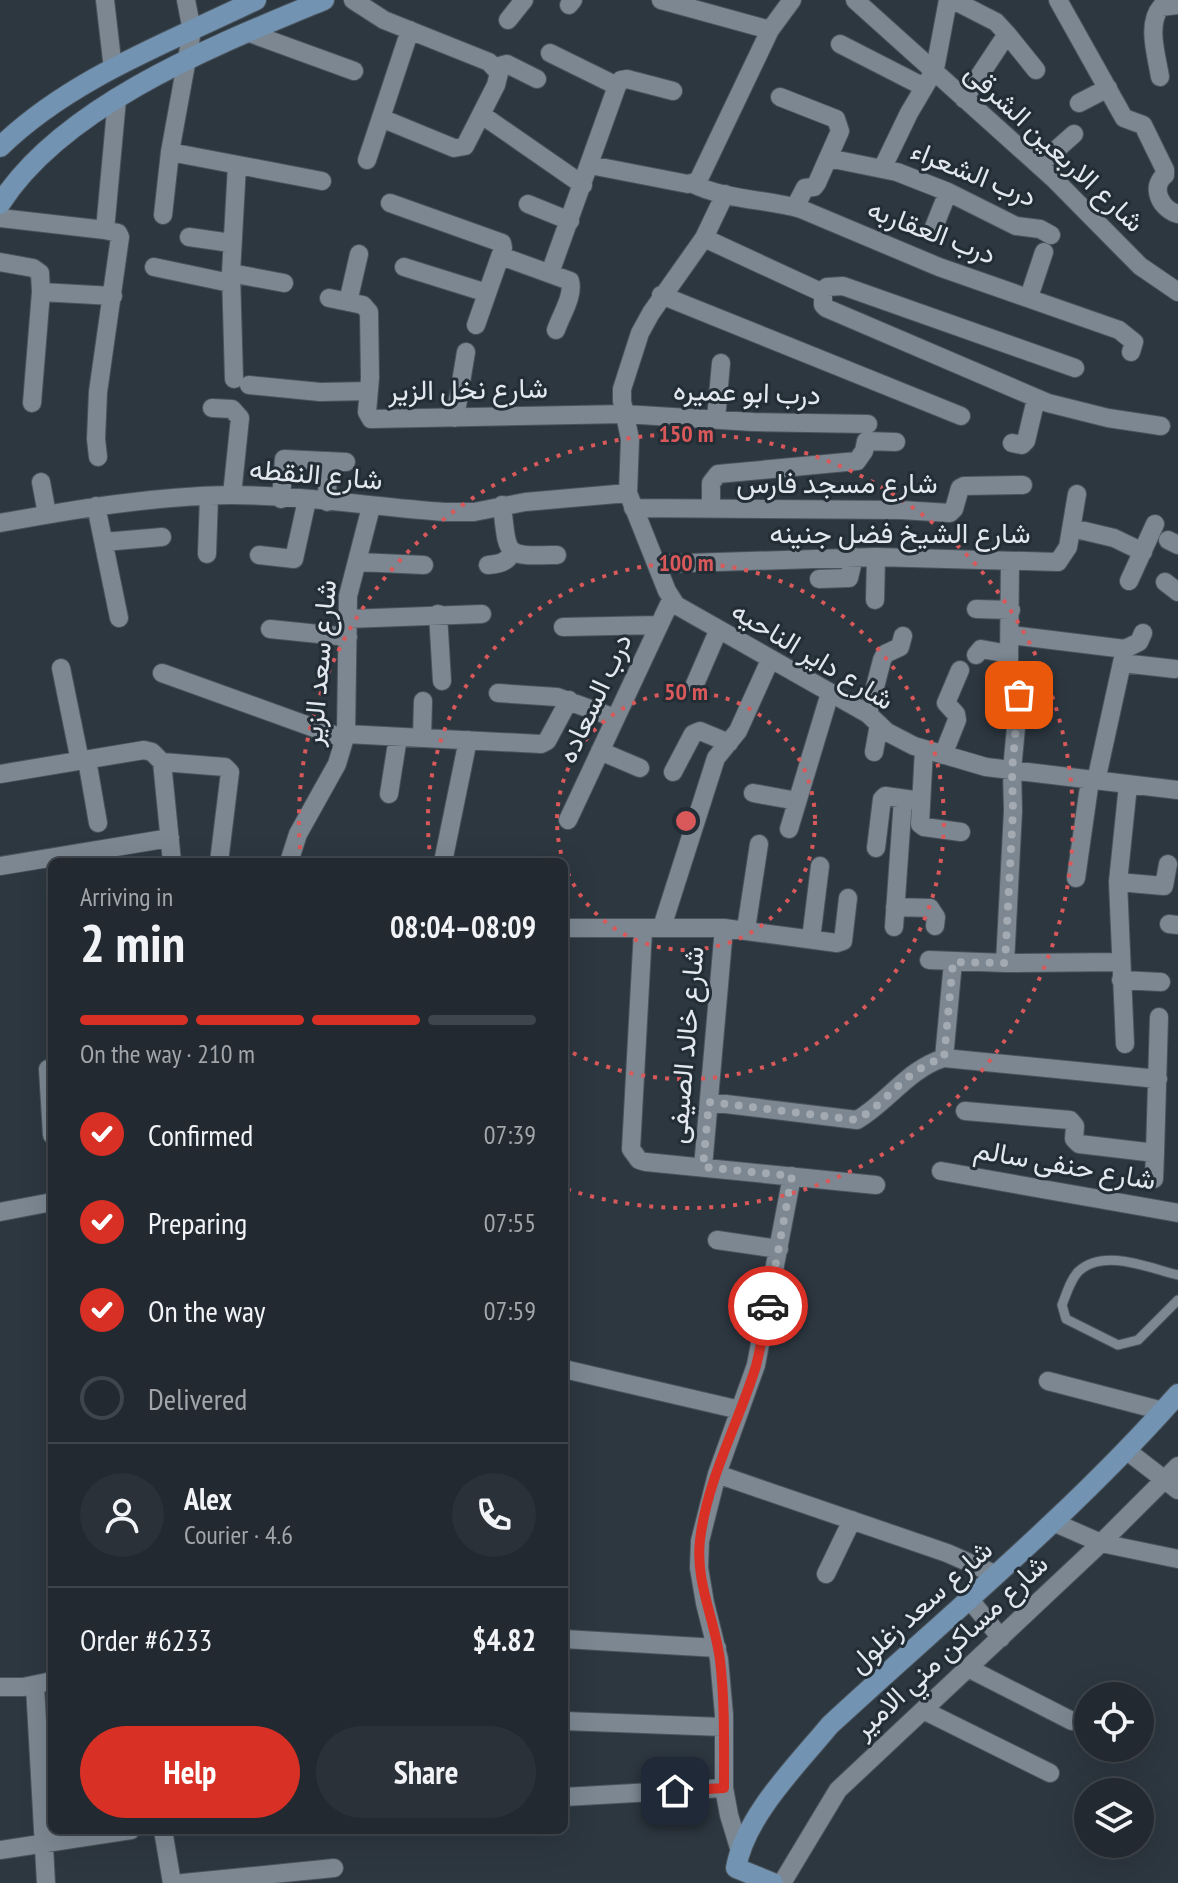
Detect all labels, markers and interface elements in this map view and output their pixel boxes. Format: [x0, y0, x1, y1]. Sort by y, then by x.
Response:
street label: شارع الاربعين الشرقى [957, 54, 1153, 240]
street label: درب الشعراء [906, 131, 1042, 214]
street label: درب العقاربه [863, 189, 1002, 272]
street label: شارع نخل الزير [387, 369, 548, 409]
street label: درب ابو عميره [673, 370, 822, 413]
text: 150 m [658, 418, 714, 449]
street label: شارع النقطه [248, 449, 384, 499]
street label: شارع مسجد فارس [736, 464, 938, 502]
street label: شارع الشيخ فضل جنينه [769, 514, 1031, 553]
text: 100 m [658, 547, 714, 578]
street label: شارع سعد الزير [293, 578, 345, 749]
street label: شارع داير الناحيه [725, 591, 901, 719]
street label: درب السعاده [547, 627, 640, 769]
pin [985, 661, 1053, 729]
icon: bag [997, 673, 1041, 717]
text: 50 m [664, 676, 708, 707]
centre of rings [672, 807, 700, 835]
text: Arriving in [80, 880, 173, 913]
text: 08:04–08:09 [390, 907, 536, 946]
text: 2 min [80, 909, 185, 976]
street label: شارع خالد الصيفى [657, 945, 713, 1145]
text: On the way · 210 m [80, 1037, 255, 1070]
icon: check [80, 1112, 124, 1156]
text: Confirmed [148, 1115, 253, 1154]
text: 07:39 [484, 1118, 536, 1151]
street label: شارع حنفى سالم [971, 1129, 1159, 1199]
icon: check [80, 1200, 124, 1244]
text: Preparing [148, 1203, 247, 1242]
text: 07:55 [484, 1206, 536, 1239]
courier [728, 1266, 808, 1346]
icon: car [746, 1284, 790, 1328]
icon: check [80, 1288, 124, 1332]
text: On the way [148, 1291, 265, 1330]
text: 07:59 [484, 1294, 536, 1327]
text: Delivered [148, 1379, 247, 1418]
button: person [80, 1473, 164, 1557]
button: phone [452, 1473, 536, 1557]
text: Alex [184, 1479, 232, 1518]
text: Courier · 4.6 [184, 1518, 293, 1551]
street label: شارع سعد زغلول [839, 1531, 1001, 1681]
street label: شارع مساكن مني الامير [843, 1545, 1059, 1750]
text: Order #6233 [80, 1620, 212, 1659]
text: $4.82 [472, 1620, 536, 1659]
map controls [1074, 1682, 1154, 1858]
button: locate [1074, 1682, 1154, 1762]
button: Help [80, 1726, 300, 1818]
button: Share [316, 1726, 536, 1818]
pin [641, 1757, 709, 1825]
icon: home [653, 1769, 697, 1813]
button: layers [1074, 1778, 1154, 1858]

